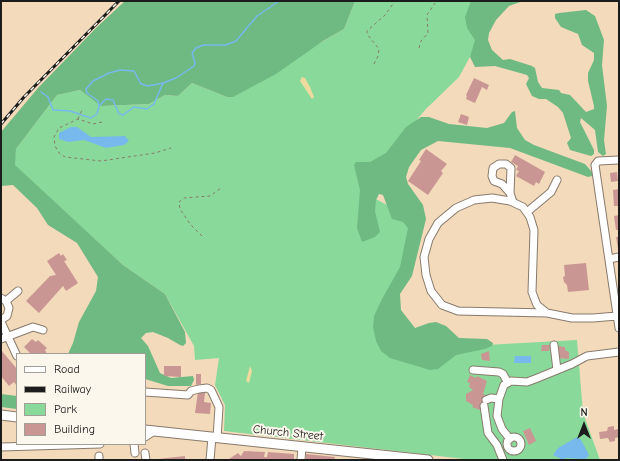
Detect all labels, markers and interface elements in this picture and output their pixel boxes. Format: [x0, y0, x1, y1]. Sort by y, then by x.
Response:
legend [16, 353, 146, 445]
text: Road [54, 362, 80, 376]
text: Railway [54, 382, 91, 396]
text: Park [54, 402, 77, 416]
north arrow [564, 405, 604, 445]
text: N [580, 406, 588, 419]
text: Building [54, 422, 95, 436]
street label: Church Street [252, 422, 324, 444]

